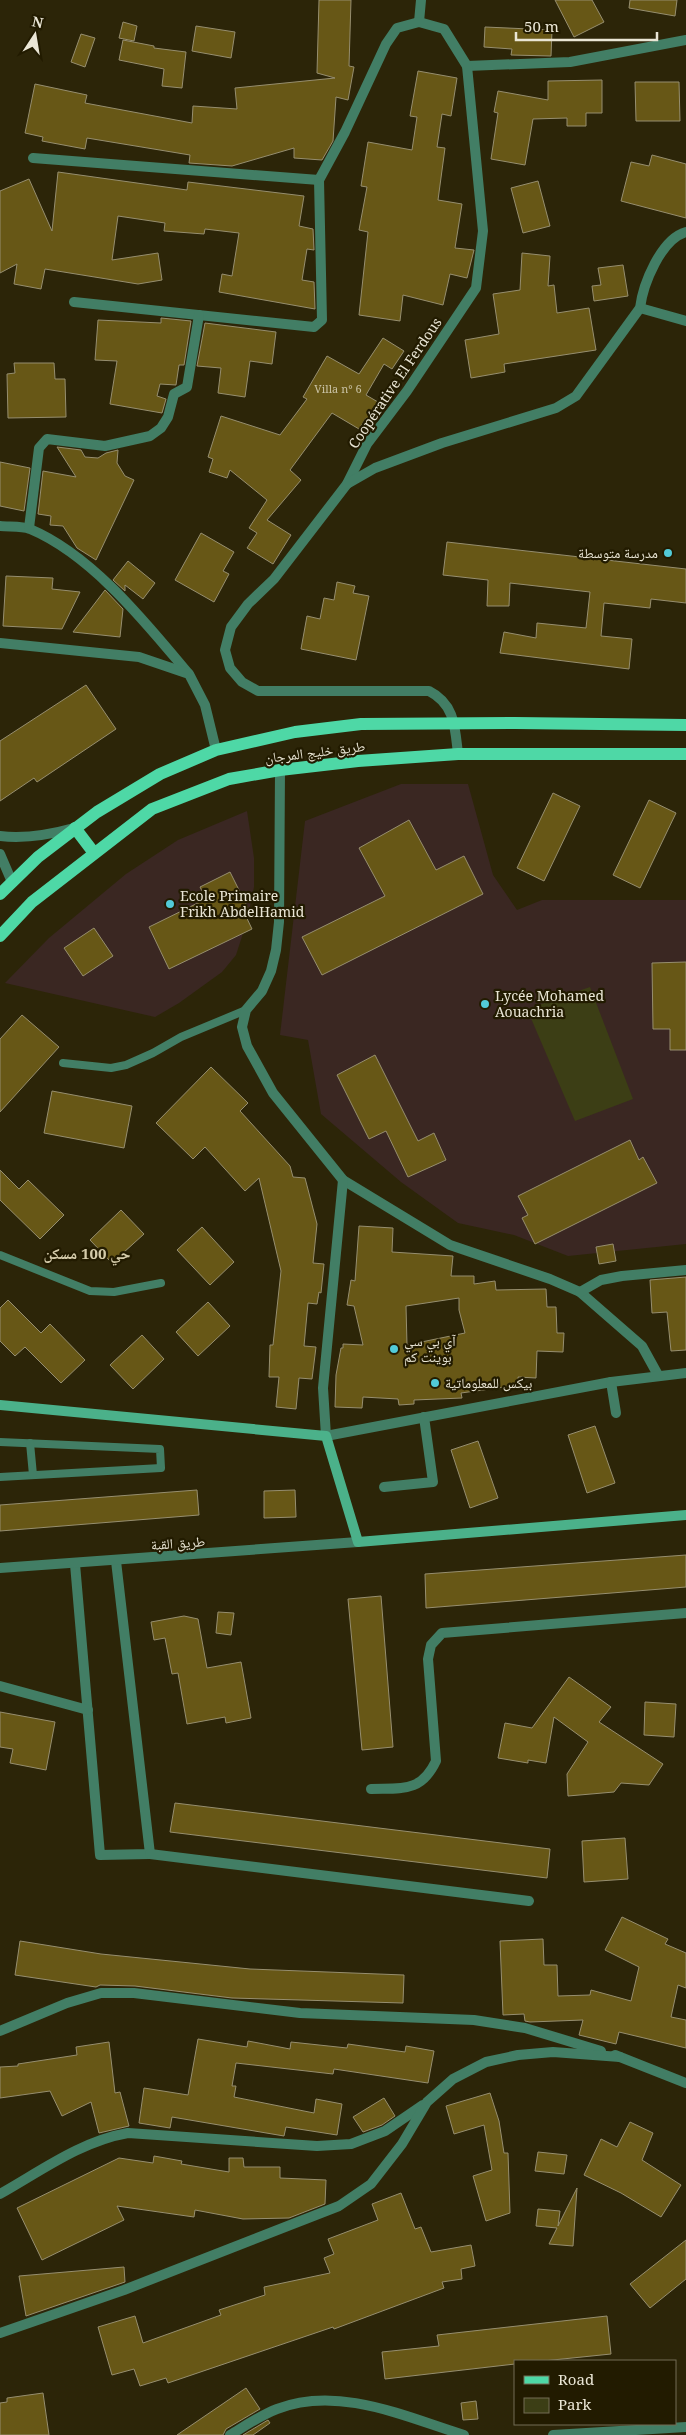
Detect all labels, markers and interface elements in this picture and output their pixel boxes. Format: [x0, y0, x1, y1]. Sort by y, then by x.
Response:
north arrow [10, 10, 60, 60]
scale bar [516, 10, 657, 42]
text: N [30, 11, 45, 32]
text: 50 m [524, 16, 559, 36]
street label: Coopérative El Ferdous [344, 314, 446, 452]
house number: Villa n° 6 [314, 381, 362, 396]
place label: مدرسة متوسطة [578, 543, 658, 562]
marker: مدرسة متوسطة [662, 547, 674, 559]
street label: طريق خليج المرجان [264, 736, 366, 768]
place label: Ecole Primaire Frikh AbdelHamid [180, 886, 305, 921]
marker: Ecole Primaire Frikh AbdelHamid [164, 898, 176, 910]
place label: Lycée Mohamed Aouachria [495, 986, 604, 1021]
marker: Lycée Mohamed Aouachria [479, 998, 491, 1010]
district label: حي 100 مسكن [44, 1243, 131, 1266]
place label: آي بي سي بوينت كم [404, 1331, 456, 1367]
marker: آي بي سي بوينت كم [388, 1343, 400, 1355]
place label: بيكس للمعلوماتية [445, 1373, 532, 1392]
marker: بيكس للمعلوماتية [429, 1377, 441, 1389]
street label: طريق القبة [150, 1531, 206, 1555]
legend [514, 2360, 676, 2425]
text: Road [558, 2369, 594, 2389]
text: Park [558, 2394, 592, 2414]

